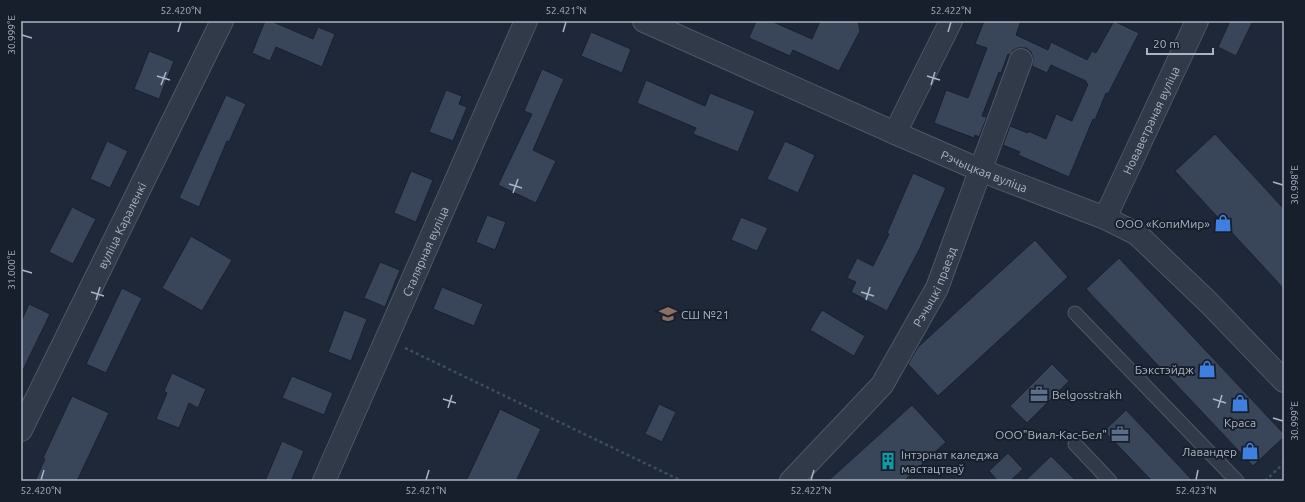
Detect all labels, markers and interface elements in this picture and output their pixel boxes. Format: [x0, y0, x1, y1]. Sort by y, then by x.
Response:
text: 52.420°N [160, 5, 202, 16]
text: 52.421°N [545, 5, 587, 16]
text: 52.422°N [930, 5, 972, 16]
text: 30.999°E [6, 15, 17, 55]
scale bar [1147, 30, 1213, 56]
text: 20 m [1153, 37, 1180, 50]
street label: Новаветраная вуліца [1120, 64, 1181, 176]
street label: Рэчыцкая вуліца [939, 147, 1029, 194]
text: 30.998°E [1289, 165, 1300, 205]
street label: вуліца Караленкі [95, 180, 148, 271]
street label: Сталярная вуліца [399, 204, 450, 298]
shop icon: ООО «КопиМир» [1213, 213, 1233, 233]
place label: ООО «КопиМир» [1115, 217, 1210, 230]
street label: Рэчыцкі праезд [910, 245, 958, 329]
text: 31.000°E [6, 250, 17, 290]
school or university icon: СШ №21 [658, 304, 678, 324]
place label: СШ №21 [681, 308, 730, 321]
shop icon: Бэкстэйдж [1197, 359, 1217, 379]
place label: Бэкстэйдж [1135, 363, 1194, 376]
office icon: Belgosstrakh [1029, 384, 1049, 404]
place label: Belgosstrakh [1052, 388, 1122, 401]
shop icon: Краса [1230, 393, 1250, 413]
text: 30.999°E [1289, 401, 1300, 441]
place label: Краса [1224, 416, 1256, 429]
office icon: ООО"Виал-Кас-Бел" [1110, 424, 1130, 444]
place label: ООО"Виал-Кас-Бел" [995, 428, 1107, 441]
shop icon: Лавандер [1240, 441, 1260, 461]
place label: Лавандер [1182, 445, 1237, 458]
place label: Інтэрнат каледжа мастацтваў [901, 448, 999, 475]
building icon: Інтэрнат каледжа мастацтваў [878, 451, 898, 471]
text: 52.420°N [20, 485, 62, 496]
text: 52.421°N [405, 485, 447, 496]
text: 52.422°N [790, 485, 832, 496]
text: 52.423°N [1175, 485, 1217, 496]

